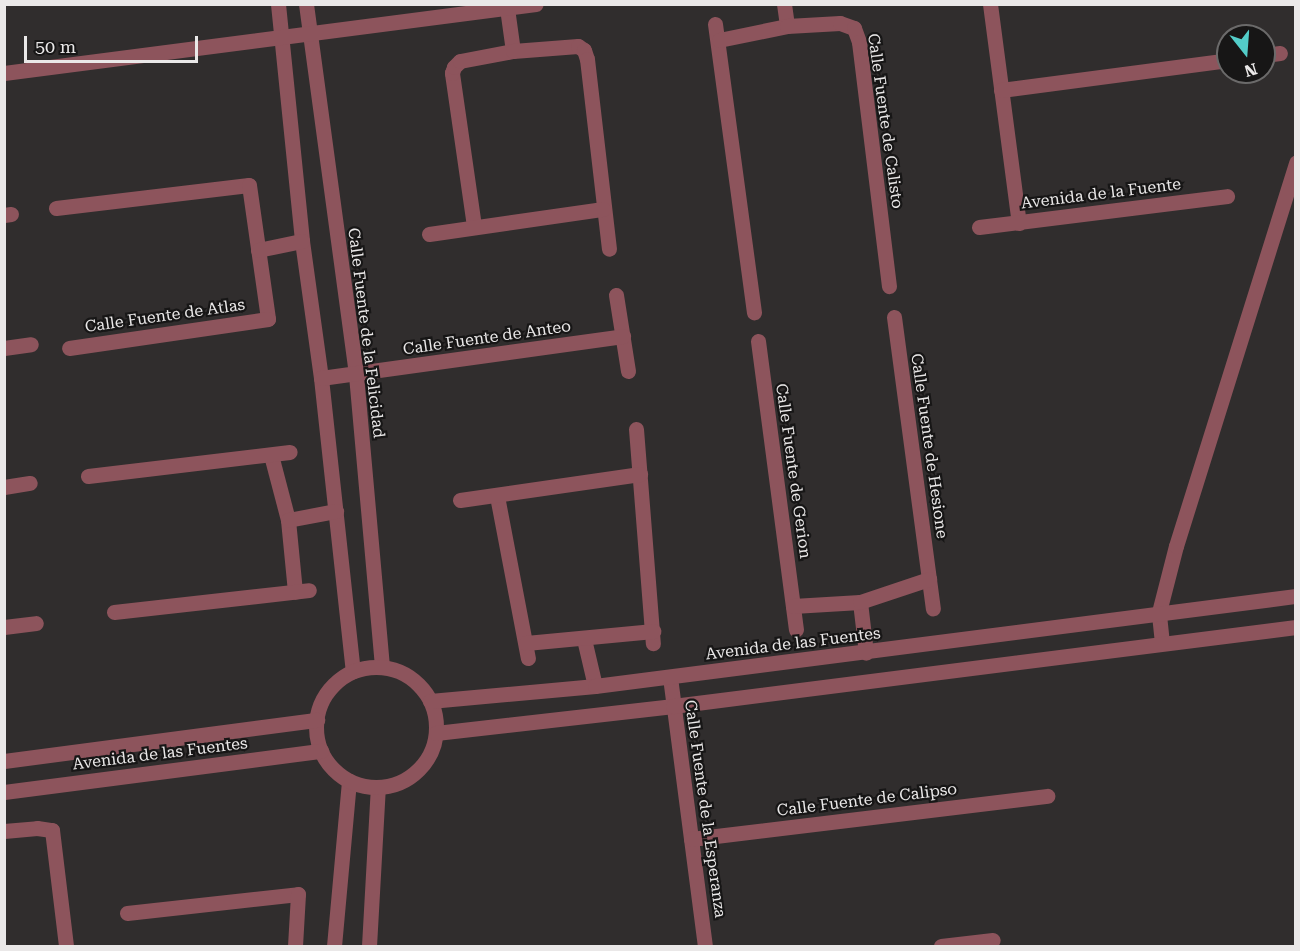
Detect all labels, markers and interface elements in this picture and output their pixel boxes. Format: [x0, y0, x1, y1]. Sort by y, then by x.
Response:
scale bar [27, 24, 201, 62]
north arrow [1216, 24, 1276, 84]
street label: Calle Fuente de Calisto [863, 32, 907, 210]
text: 50 m [35, 36, 76, 57]
text: N [1242, 59, 1260, 81]
street label: Avenida de la Fuente [1020, 175, 1182, 213]
street label: Calle Fuente de la Felicidad [344, 227, 388, 439]
street label: Calle Fuente de Atlas [84, 295, 246, 337]
street label: Calle Fuente de Anteo [402, 317, 572, 359]
street label: Calle Fuente de Hesione [906, 352, 952, 540]
street label: Calle Fuente de Gerion [771, 382, 815, 560]
street label: Avenida de las Fuentes [704, 624, 882, 664]
street label: Calle Fuente de la Esperanza [680, 699, 730, 919]
street label: Avenida de las Fuentes [71, 734, 249, 774]
street label: Calle Fuente de Calipso [776, 779, 958, 821]

